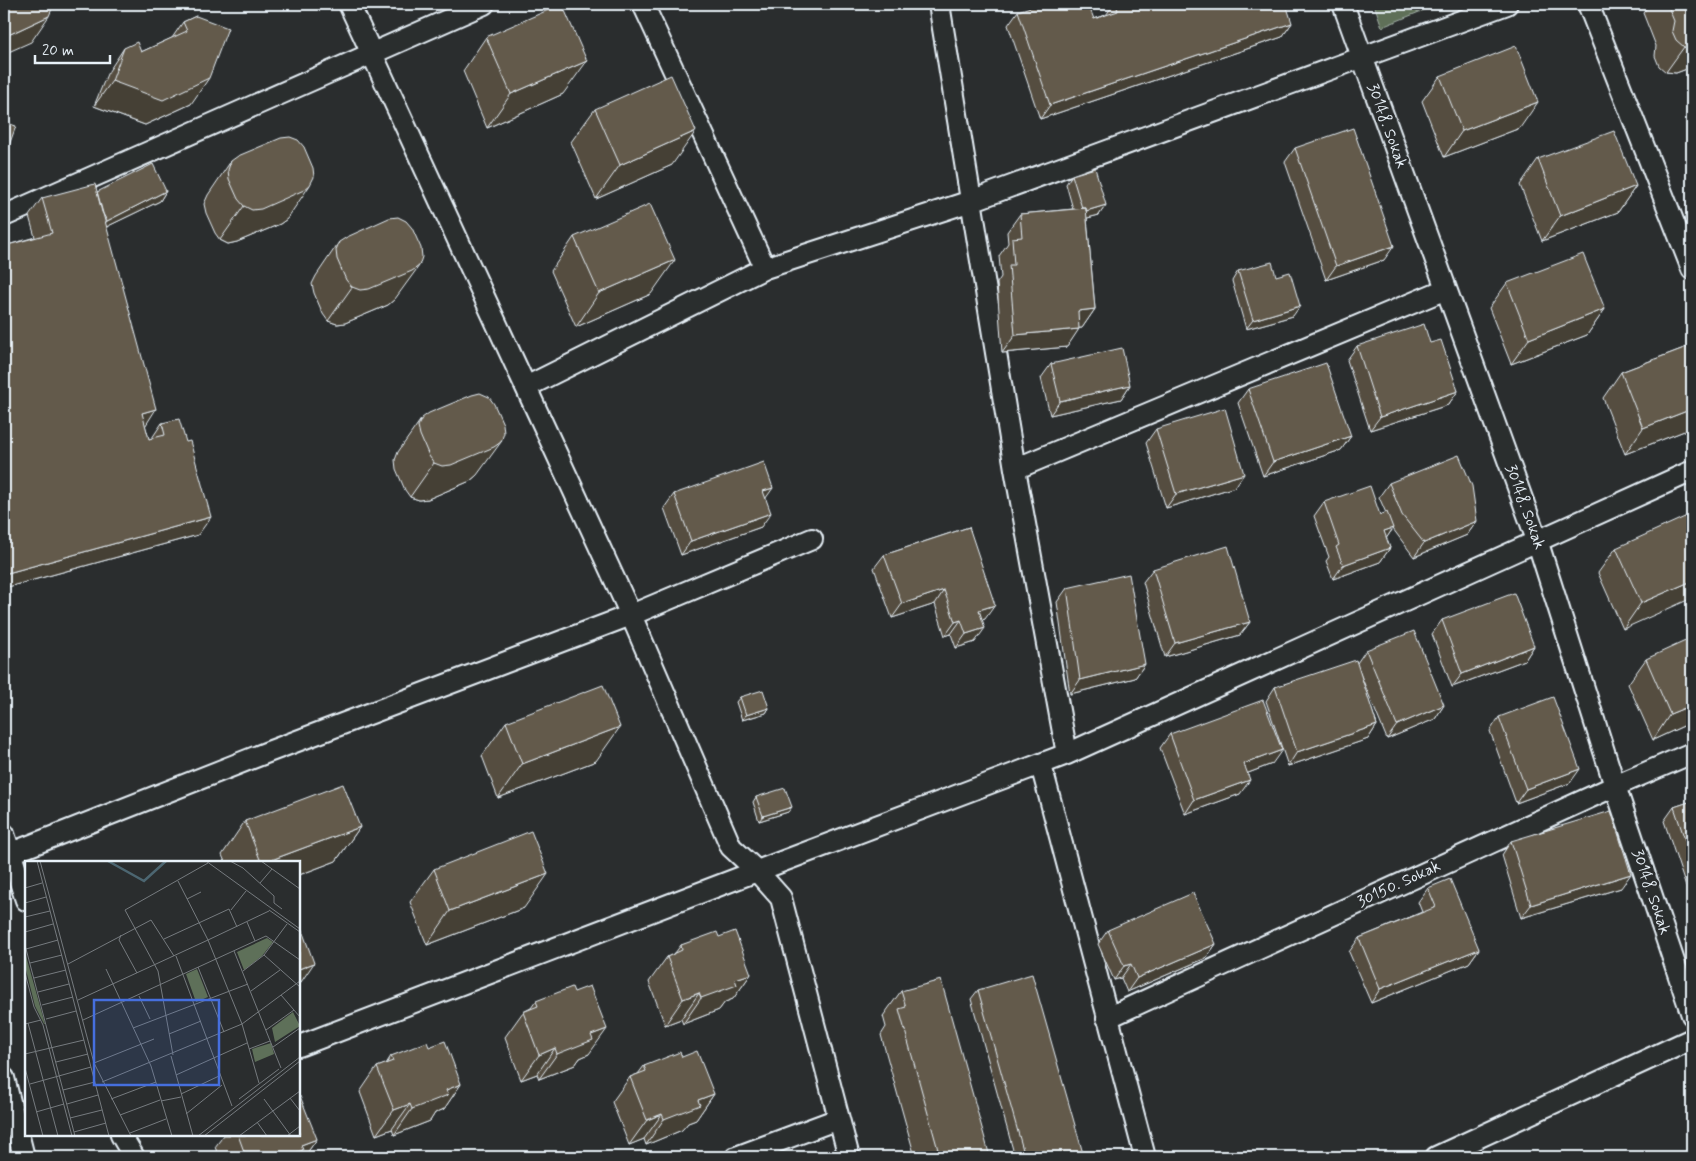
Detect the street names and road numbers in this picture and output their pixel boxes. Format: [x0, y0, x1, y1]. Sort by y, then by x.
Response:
street label: 30148. Sokak [1362, 81, 1412, 171]
street label: 30148. Sokak [1500, 462, 1550, 552]
street label: 30148. Sokak [1627, 847, 1675, 937]
street label: 30150. Sokak [1354, 856, 1444, 912]

